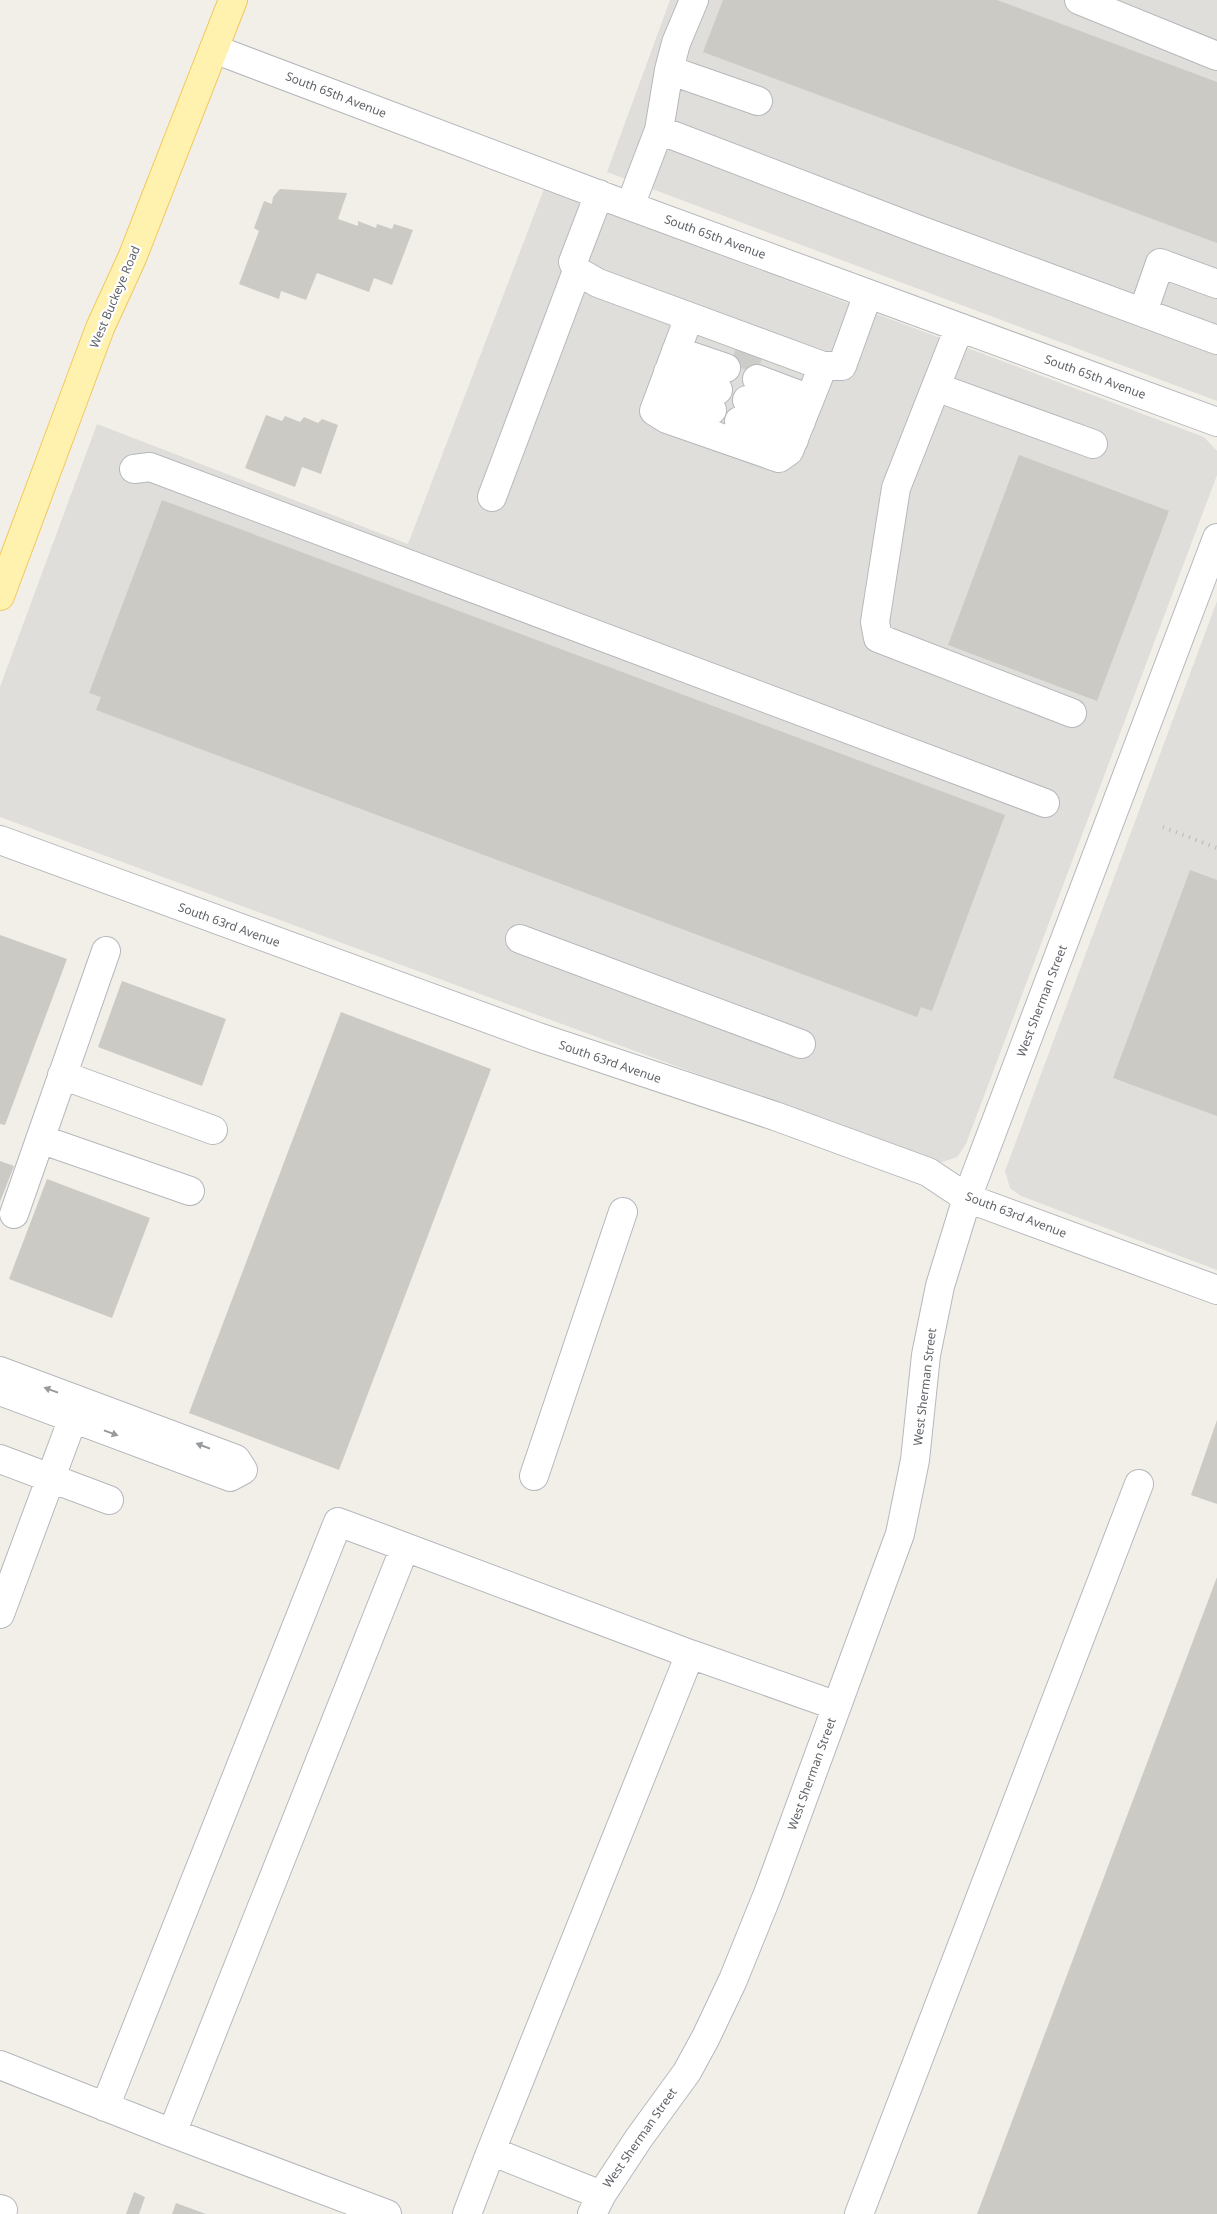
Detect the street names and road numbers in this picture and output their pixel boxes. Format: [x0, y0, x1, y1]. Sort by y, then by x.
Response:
street label: South 65th Avenue [283, 67, 389, 122]
street label: South 65th Avenue [662, 210, 768, 263]
street label: West Buckeye Road [85, 243, 144, 351]
street label: South 65th Avenue [1042, 350, 1148, 403]
street label: South 63rd Avenue [176, 898, 283, 951]
street label: West Sherman Street [1012, 942, 1071, 1059]
street label: South 63rd Avenue [557, 1036, 664, 1087]
street label: South 63rd Avenue [963, 1187, 1069, 1242]
street label: West Sherman Street [909, 1326, 940, 1447]
street label: West Sherman Street [783, 1715, 840, 1832]
street label: West Sherman Street [599, 2084, 681, 2191]

